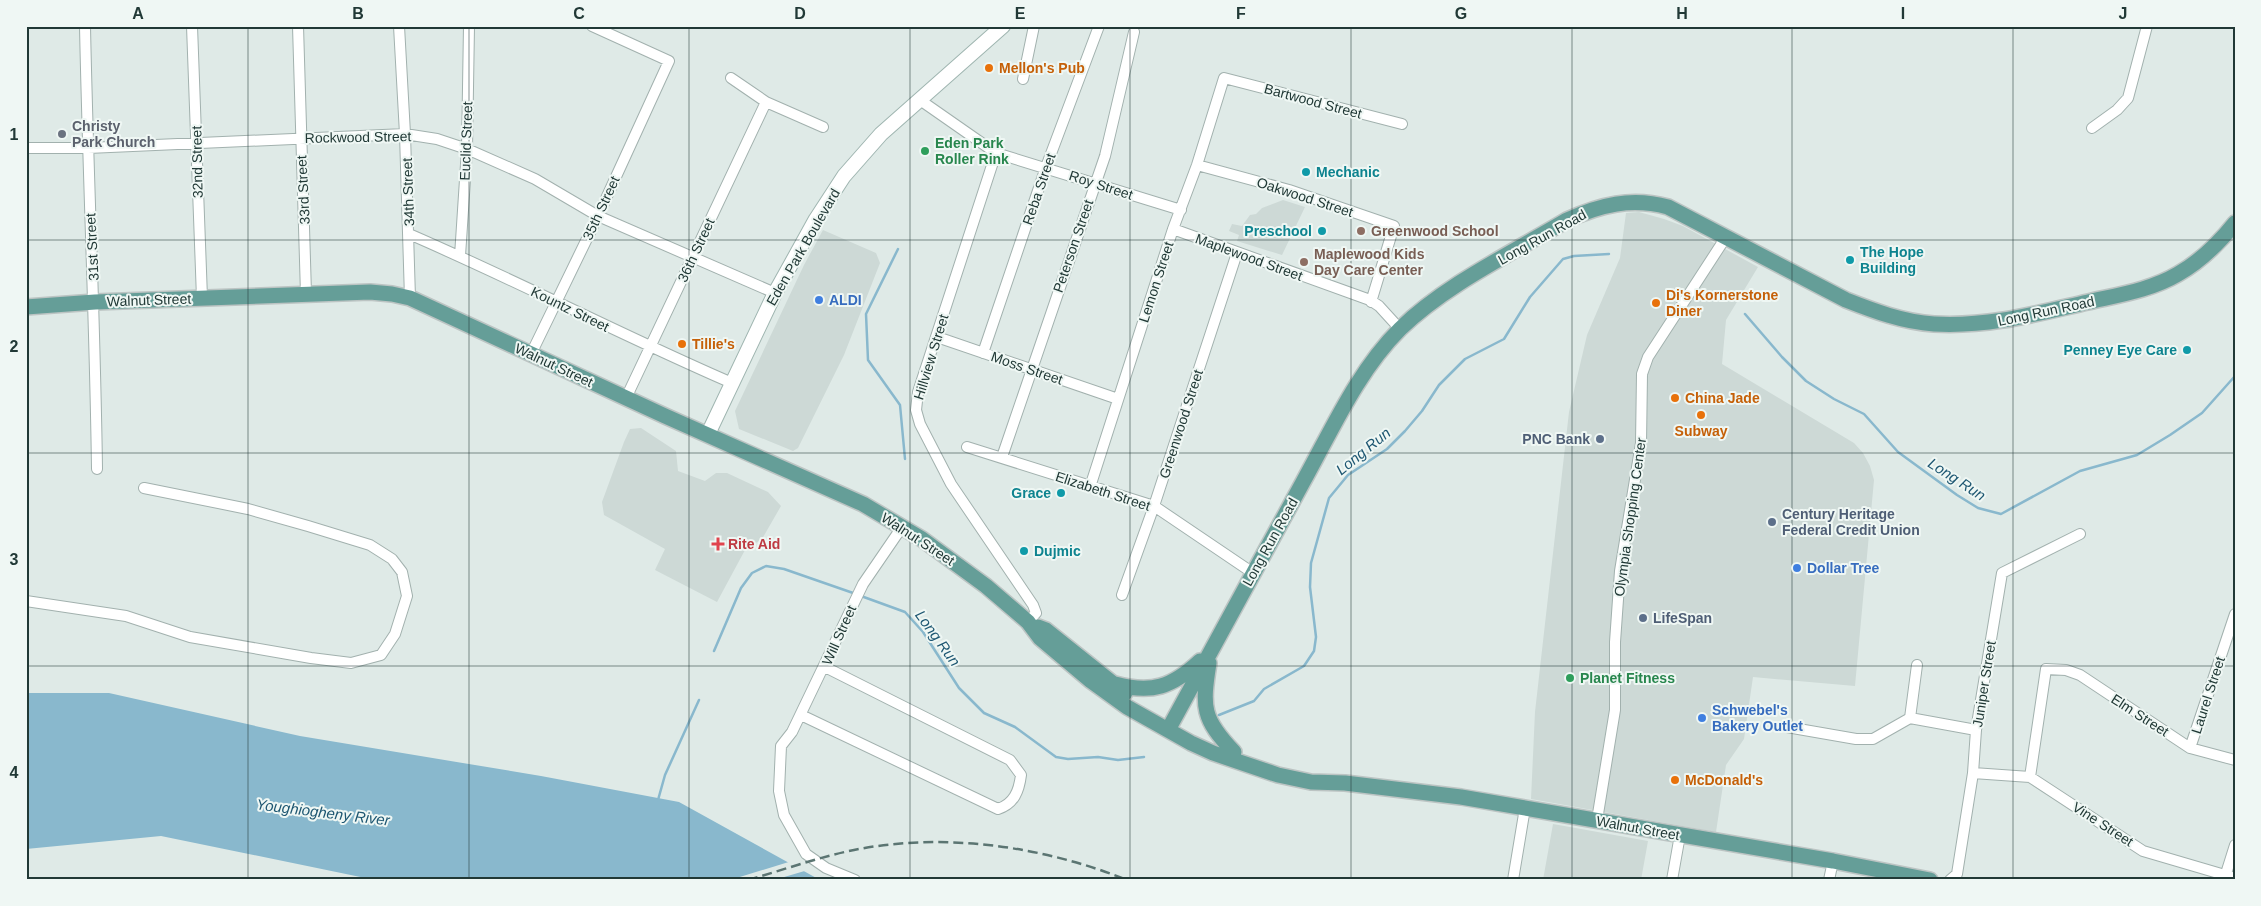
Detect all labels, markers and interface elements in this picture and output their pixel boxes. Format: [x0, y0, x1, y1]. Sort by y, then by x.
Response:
text: A [132, 5, 144, 22]
text: B [352, 5, 364, 22]
text: C [573, 5, 585, 22]
text: D [794, 5, 806, 22]
text: E [1015, 5, 1026, 22]
text: F [1236, 5, 1246, 22]
text: G [1455, 5, 1467, 22]
text: H [1676, 5, 1688, 22]
text: I [1901, 5, 1905, 22]
text: J [2119, 5, 2127, 22]
place label: Mellon's Pub [999, 60, 1085, 76]
marker: Mellon's Pub [983, 62, 995, 74]
street label: Bartwood Street [1262, 80, 1364, 122]
street label: Euclid Street [457, 101, 475, 181]
place label: Christy Park Church [72, 118, 155, 150]
text: 1 [10, 126, 19, 143]
street label: 32nd Street [188, 126, 206, 198]
marker: Christy Park Church [56, 128, 68, 140]
street label: Rockwood Street [305, 128, 412, 146]
place label: Eden Park Roller Rink [935, 135, 1009, 167]
marker: Eden Park Roller Rink [919, 145, 931, 157]
street label: Reba Street [1019, 151, 1059, 227]
street label: 33rd Street [293, 155, 313, 225]
street label: 34th Street [399, 157, 417, 227]
place label: Mechanic [1316, 164, 1380, 180]
marker: Mechanic [1300, 166, 1312, 178]
street label: Roy Street [1067, 167, 1135, 203]
street label: 35th Street [579, 173, 623, 242]
street label: Oakwood Street [1255, 174, 1355, 220]
street label: Eden Park Boulevard [763, 186, 843, 308]
street label: Peterson Street [1050, 197, 1096, 295]
street label: Long Run Road [1495, 206, 1589, 268]
street label: 31st Street [82, 213, 102, 281]
street label: 36th Street [674, 215, 718, 284]
place label: Preschool [1244, 223, 1312, 239]
place label: Greenwood School [1371, 223, 1499, 239]
marker: Preschool [1316, 225, 1328, 237]
marker: Greenwood School [1355, 225, 1367, 237]
street label: Maplewood Street [1193, 230, 1305, 284]
street label: Lemon Street [1135, 239, 1177, 324]
place label: The Hope Building [1860, 244, 1924, 276]
place label: Maplewood Kids Day Care Center [1314, 246, 1425, 278]
marker: The Hope Building [1844, 254, 1856, 266]
marker: Maplewood Kids Day Care Center [1298, 256, 1310, 268]
street label: Kountz Street [528, 283, 612, 335]
place label: Di's Kornerstone Diner [1666, 287, 1778, 319]
street label: Walnut Street [107, 291, 192, 309]
place label: ALDI [829, 292, 862, 308]
street label: Long Run Road [1996, 293, 2096, 329]
marker: ALDI [813, 294, 825, 306]
marker: Di's Kornerstone Diner [1650, 297, 1662, 309]
street label: Hillview Street [910, 312, 952, 402]
place label: Tillie's [692, 336, 735, 352]
text: 2 [10, 338, 19, 355]
marker: Tillie's [676, 338, 688, 350]
street label: Walnut Street [512, 340, 596, 390]
place label: Penney Eye Care [2063, 342, 2177, 358]
marker: Penney Eye Care [2181, 344, 2193, 356]
street label: Moss Street [989, 348, 1065, 388]
street label: Greenwood Street [1156, 367, 1206, 481]
place label: China Jade [1685, 390, 1760, 406]
marker: China Jade [1669, 392, 1681, 404]
marker: Subway [1695, 409, 1707, 421]
place label: Subway [1675, 423, 1728, 439]
water label: Long Run [1332, 424, 1394, 478]
place label: PNC Bank [1522, 431, 1590, 447]
marker: PNC Bank [1594, 433, 1606, 445]
street label: Olympia Shopping Center [1611, 436, 1649, 597]
water label: Long Run [1925, 454, 1989, 504]
street label: Elizabeth Street [1054, 468, 1153, 514]
place label: Grace [1011, 485, 1051, 501]
marker: Grace [1055, 487, 1067, 499]
street label: Long Run Road [1239, 495, 1301, 589]
place label: Century Heritage Federal Credit Union [1782, 506, 1920, 538]
street label: Walnut Street [878, 509, 958, 569]
marker: Century Heritage Federal Credit Union [1766, 516, 1778, 528]
place label: Rite Aid [728, 536, 780, 552]
marker: Rite Aid [712, 538, 724, 550]
place label: Dujmic [1034, 543, 1081, 559]
marker: Dujmic [1018, 545, 1030, 557]
text: 3 [10, 551, 19, 568]
place label: Dollar Tree [1807, 560, 1880, 576]
marker: Dollar Tree [1791, 562, 1803, 574]
street label: Will Street [819, 603, 859, 667]
water label: Long Run [912, 607, 964, 669]
place label: LifeSpan [1653, 610, 1712, 626]
marker: LifeSpan [1637, 612, 1649, 624]
street label: Juniper Street [1969, 640, 1999, 728]
street label: Laurel Street [2188, 654, 2228, 736]
place label: Planet Fitness [1580, 670, 1675, 686]
marker: Planet Fitness [1564, 672, 1576, 684]
street label: Elm Street [2108, 690, 2172, 740]
place label: Schwebel's Bakery Outlet [1712, 702, 1803, 734]
marker: Schwebel's Bakery Outlet [1696, 712, 1708, 724]
text: 4 [10, 764, 19, 781]
place label: McDonald's [1685, 772, 1763, 788]
marker: McDonald's [1669, 774, 1681, 786]
water label: Youghiogheny River [255, 795, 392, 829]
street label: Vine Street [2070, 798, 2136, 850]
street label: Walnut Street [1595, 813, 1681, 843]

